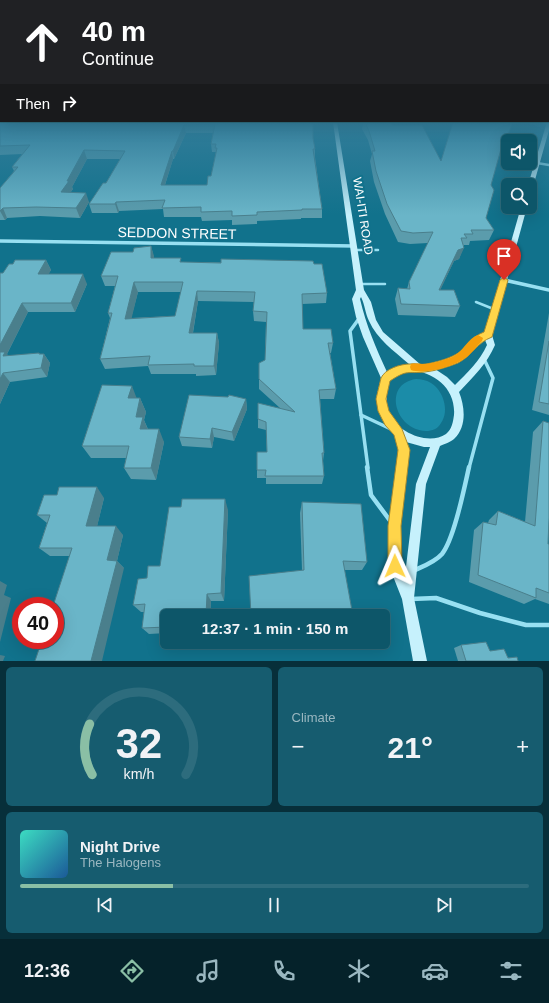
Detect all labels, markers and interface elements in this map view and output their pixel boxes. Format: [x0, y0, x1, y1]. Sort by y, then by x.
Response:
icon: ahead [16, 16, 68, 68]
text: 40 m [82, 16, 146, 47]
text: Continue [82, 49, 154, 69]
icon: right [58, 92, 80, 114]
text: Then [16, 95, 50, 112]
map controls [501, 134, 537, 214]
button: sound [501, 134, 537, 170]
street label: WAI-ITI ROAD [350, 176, 376, 256]
button: search [501, 178, 537, 214]
street label: SEDDON STREET [117, 224, 237, 242]
pin [487, 239, 521, 280]
icon: arrive [493, 245, 515, 267]
position arrow [374, 545, 416, 587]
speed limit sign: 40 [12, 597, 64, 649]
text: 12:37 · 1 min · 150 m [202, 620, 348, 637]
text: Climate [292, 710, 336, 725]
text: 32 [116, 719, 162, 766]
text: 21° [388, 731, 433, 764]
text: − [292, 734, 304, 759]
text: + [516, 734, 529, 759]
text: km/h [123, 765, 154, 781]
text: Night Drive [80, 838, 160, 855]
text: The Halogens [80, 855, 161, 870]
icon: previous [94, 894, 116, 916]
icon: pause [263, 894, 285, 916]
icon: next [433, 894, 455, 916]
icon: directions [118, 957, 146, 985]
icon: music [194, 957, 222, 985]
icon: phone [270, 957, 298, 985]
icon: climate [345, 957, 373, 985]
icon: car [421, 957, 449, 985]
icon: filters [497, 957, 525, 985]
text: 12:36 [24, 961, 70, 981]

